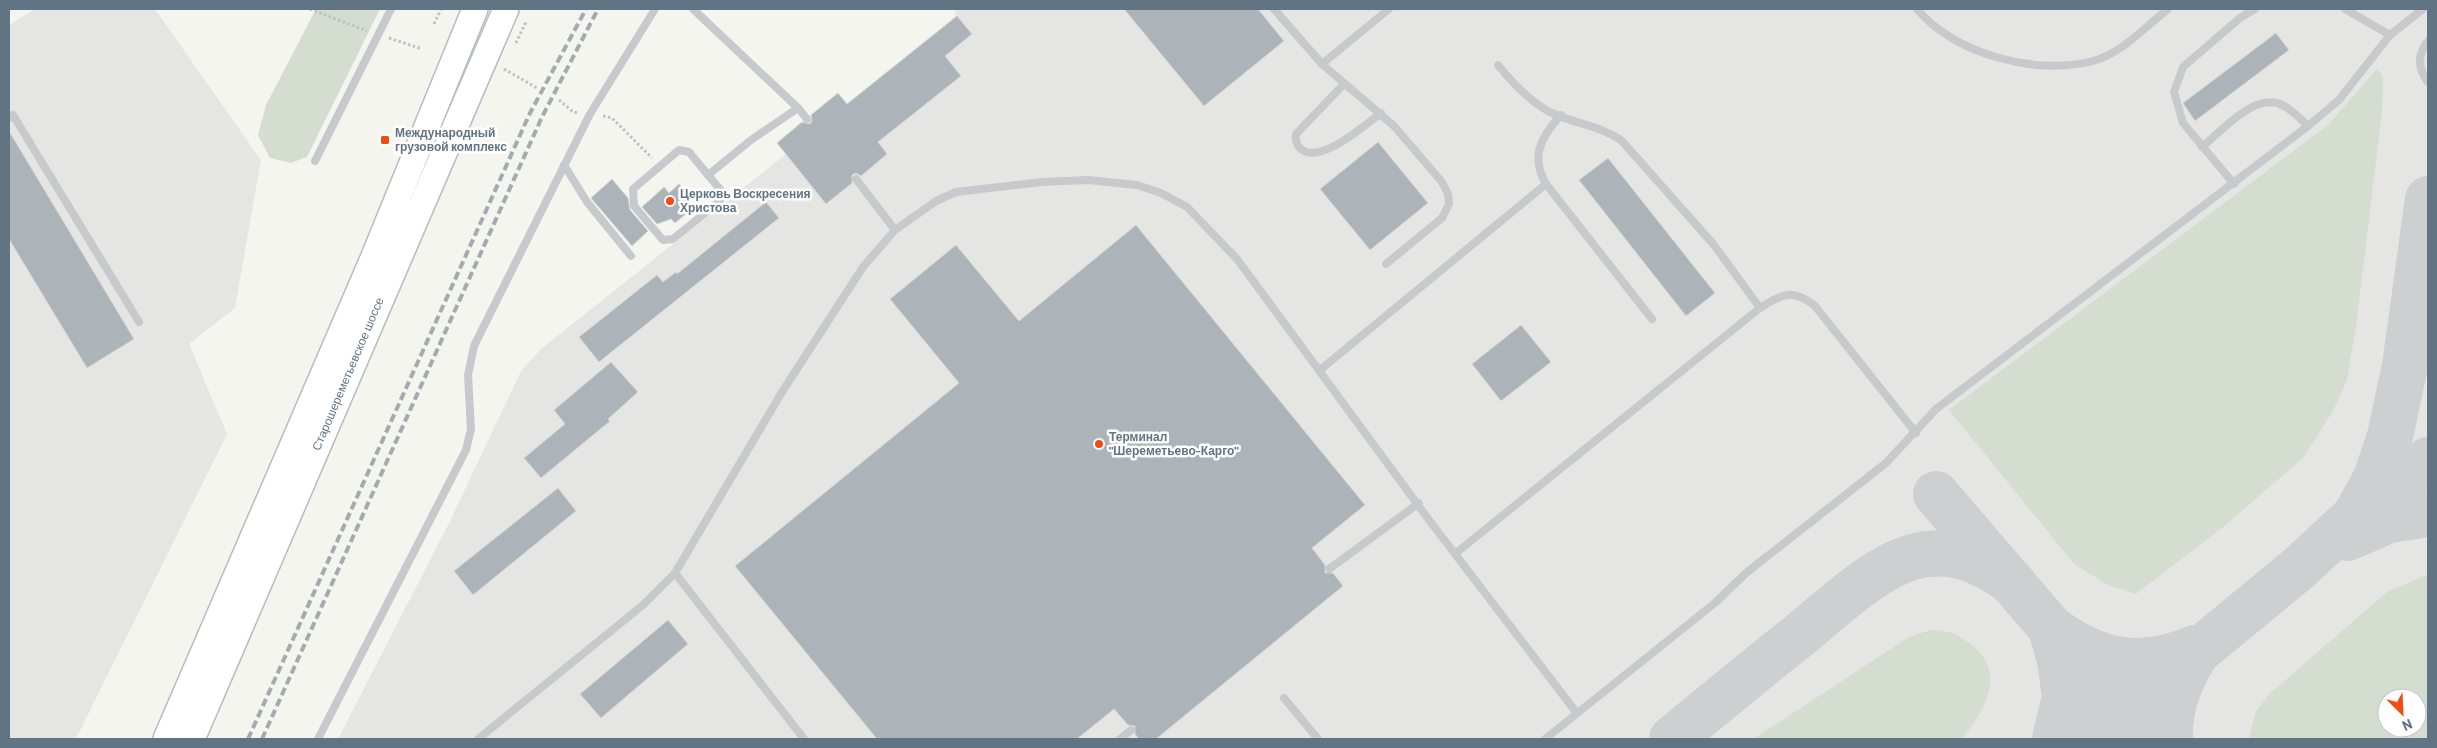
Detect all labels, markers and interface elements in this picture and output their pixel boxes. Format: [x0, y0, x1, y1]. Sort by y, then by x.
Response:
place label: Международный грузовой комплекс [395, 125, 507, 154]
marker: Международный грузовой комплекс [379, 134, 391, 146]
place label: Церковь Воскресения Христова [680, 186, 811, 215]
marker: Церковь Воскресения Христова [664, 195, 676, 207]
street label: Старошереметьевское шоссе [308, 295, 387, 453]
place label: Терминал "Шереметьево-Карго" [1109, 429, 1239, 458]
marker: Терминал "Шереметьево-Карго" [1093, 438, 1105, 450]
north arrow [2377, 688, 2427, 738]
text: N [2400, 716, 2415, 735]

